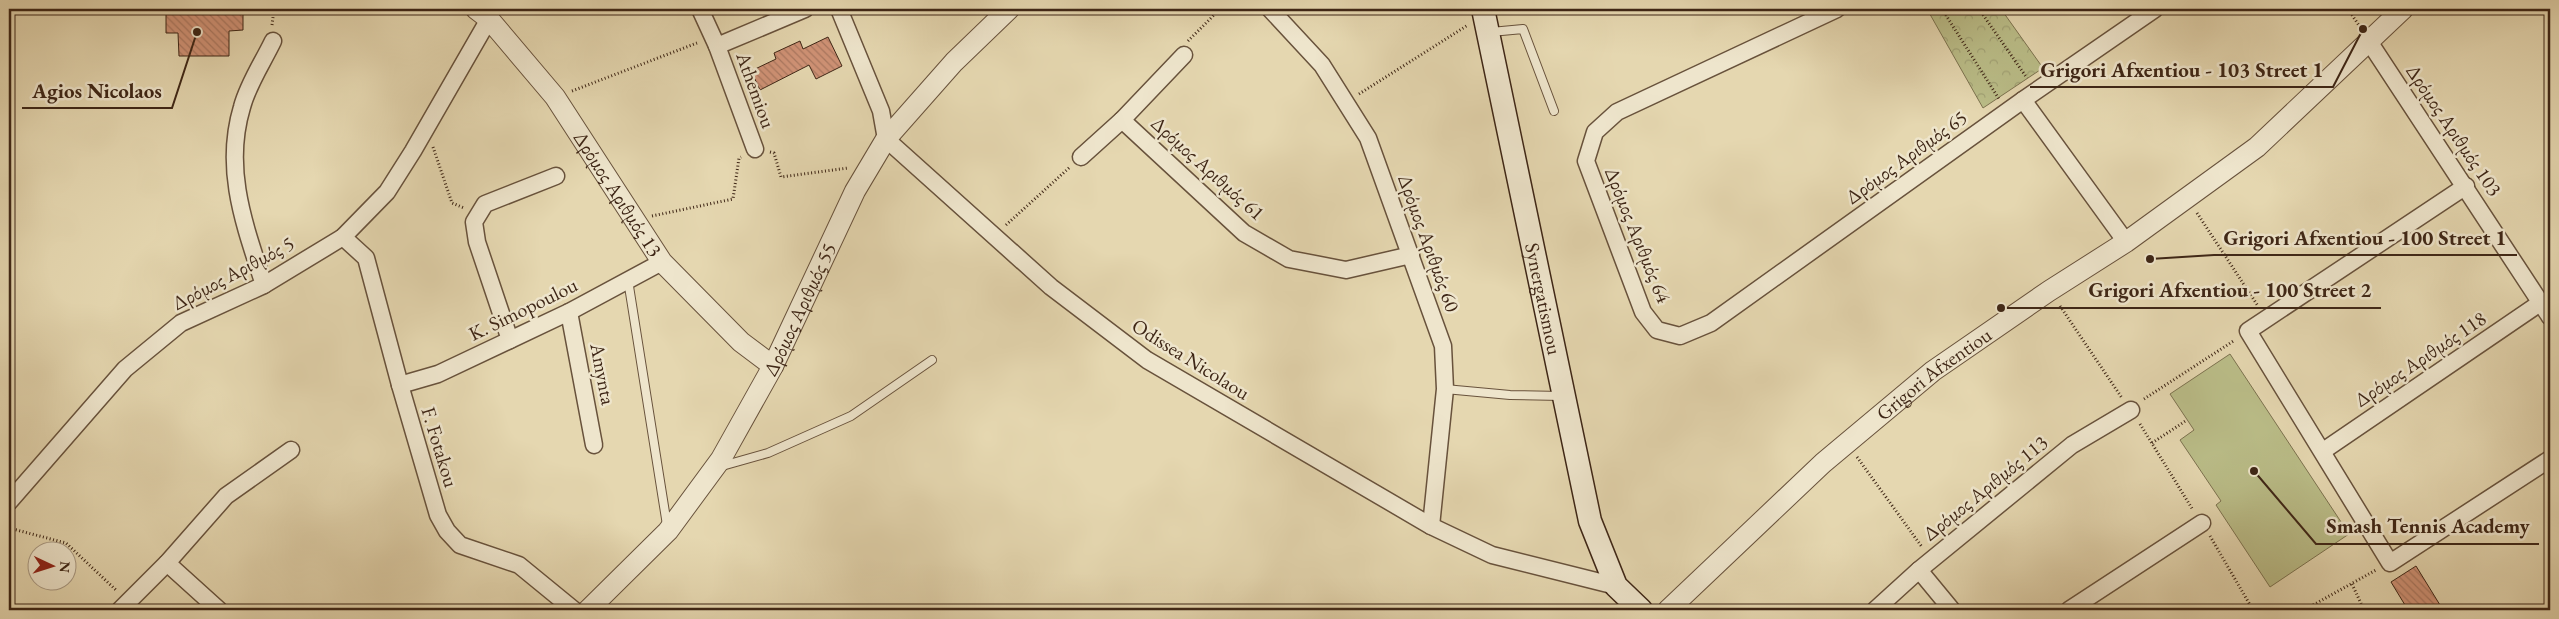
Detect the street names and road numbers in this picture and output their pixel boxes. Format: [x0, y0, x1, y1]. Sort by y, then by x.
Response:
street label: Athemiou [730, 47, 782, 132]
street label: Δρόμος Αριθμός 103 [2400, 59, 2508, 201]
street label: Δρόμος Αριθμός 65 [1840, 104, 1972, 210]
street label: Δρόμος Αριθμός 61 [1146, 110, 1270, 226]
street label: Δρόμος Αριθμός 13 [568, 126, 668, 261]
street label: Δρόμος Αριθμός 64 [1599, 163, 1677, 307]
street label: Δρόμος Αριθμός 60 [1392, 171, 1466, 316]
street label: Δρόμος Αριθμός 5 [167, 230, 299, 316]
street label: Δρόμος Αριθμός 55 [757, 238, 842, 381]
street label: Synergatismou [1519, 241, 1568, 357]
street label: K. Simopoulou [464, 271, 582, 347]
street label: Δρόμος Αριθμός 118 [2349, 305, 2491, 413]
street label: Odissea Nicolaou [1127, 312, 1255, 406]
street label: Grigori Afxentiou [1871, 321, 1997, 426]
street label: Amynta [584, 340, 622, 407]
street label: F. Fotakou [416, 404, 465, 491]
street label: Δρόμος Αριθμός 113 [1917, 429, 2053, 547]

